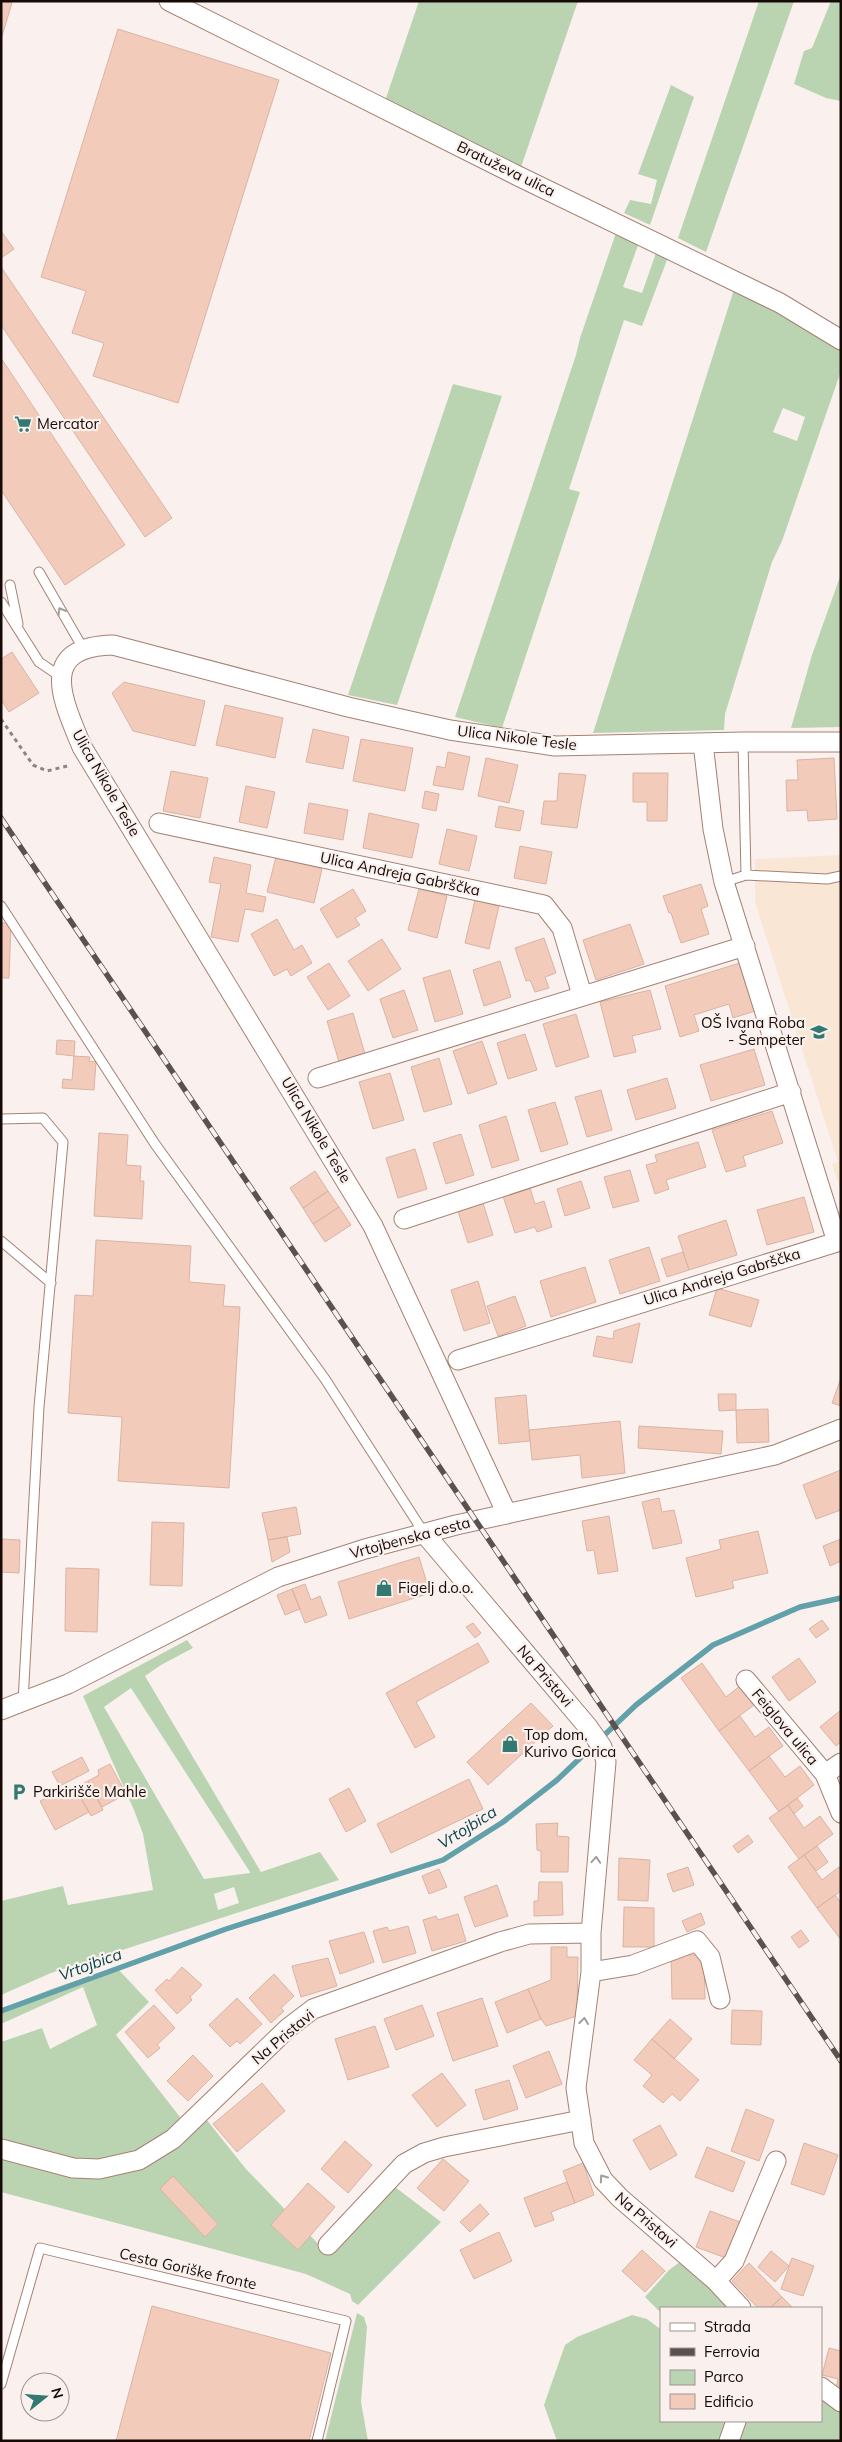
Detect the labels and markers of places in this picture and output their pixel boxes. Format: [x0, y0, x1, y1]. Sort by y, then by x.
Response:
supermarket icon: Mercator [13, 414, 33, 434]
place label: Mercator [37, 414, 99, 433]
place label: OŠ Ivana Roba - Šempeter [701, 1013, 806, 1049]
school or university icon: OŠ Ivana Roba - Šempeter [809, 1022, 829, 1042]
shop icon: Figelj d.o.o. [374, 1578, 394, 1598]
place label: Figelj d.o.o. [398, 1578, 473, 1597]
place label: Top dom, Kurivo Gorica [524, 1725, 616, 1761]
shop icon: Top dom, Kurivo Gorica [500, 1734, 520, 1754]
parking icon: Parkirišče Mahle [9, 1782, 29, 1802]
place label: Parkirišče Mahle [33, 1782, 146, 1801]

